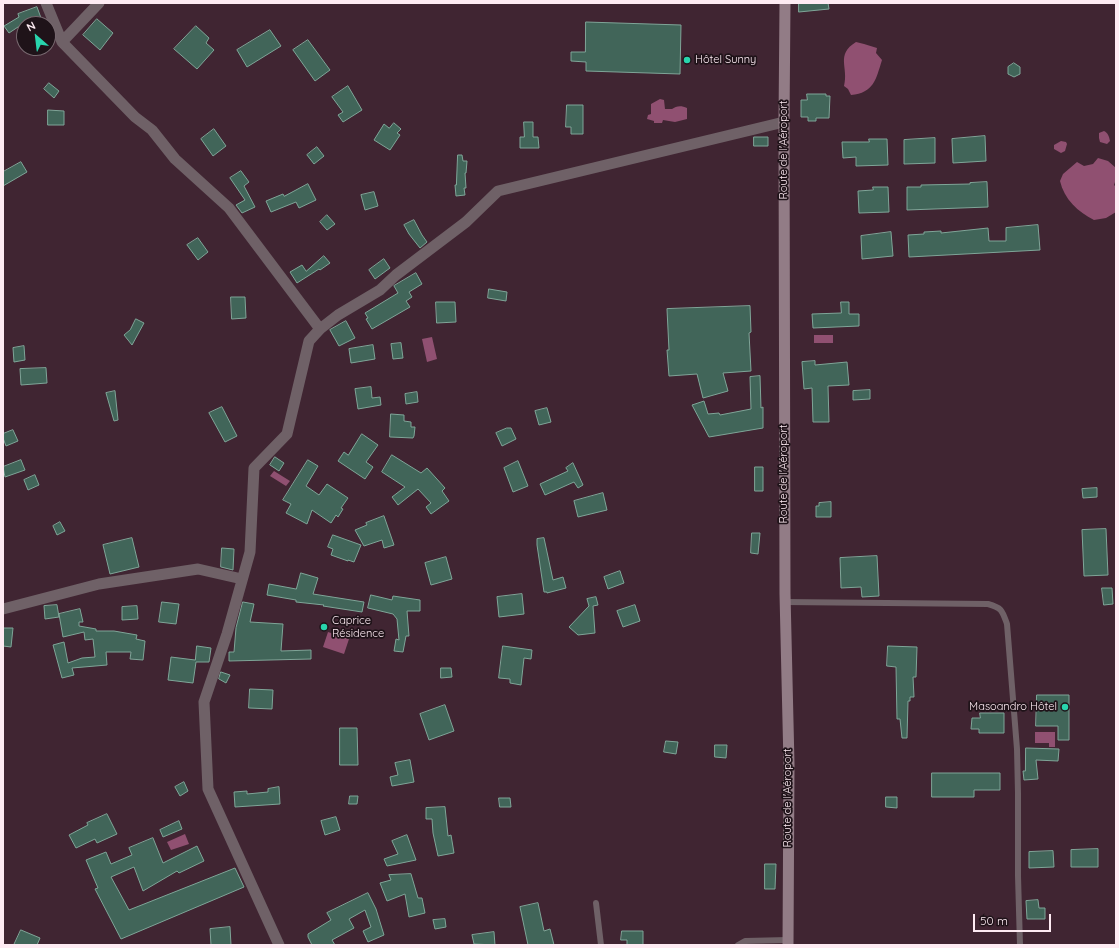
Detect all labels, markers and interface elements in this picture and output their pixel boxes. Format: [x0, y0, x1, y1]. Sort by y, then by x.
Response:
north arrow [16, 16, 56, 56]
text: N [24, 18, 38, 34]
place label: Hôtel Sunny [695, 53, 756, 67]
marker: Hôtel Sunny [682, 55, 692, 65]
street label: Route de l'Aéroport [777, 101, 791, 199]
street label: Route de l'Aéroport [777, 425, 791, 523]
place label: Caprice Résidence [332, 614, 384, 640]
marker: Caprice Résidence [319, 622, 329, 632]
place label: Masoandro Hôtel [969, 700, 1057, 714]
marker: Masoandro Hôtel [1060, 702, 1070, 712]
street label: Route de l'Aéroport [781, 749, 795, 847]
scale bar [975, 906, 1053, 932]
text: 50 m [980, 913, 1008, 928]

